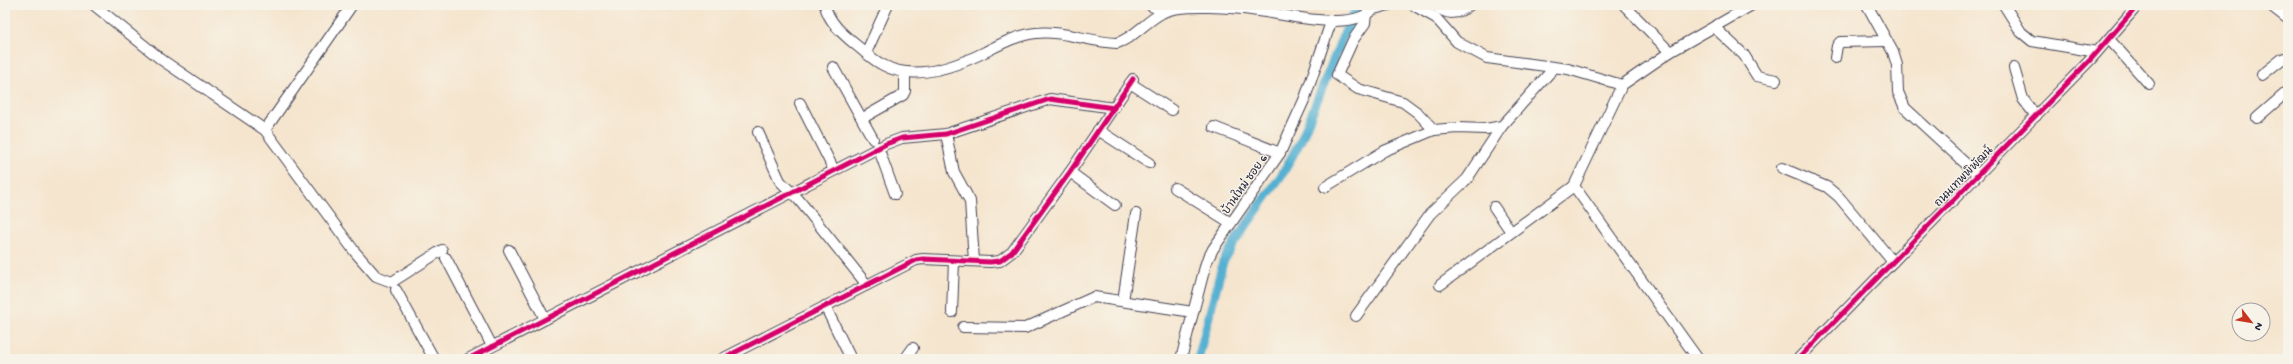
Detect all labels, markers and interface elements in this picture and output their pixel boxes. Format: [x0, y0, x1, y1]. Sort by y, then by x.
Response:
street label: ถนนเทพพิพัฒน์ [1930, 142, 1997, 210]
street label: บ้านใหม่ ซอย 6 [1217, 150, 1271, 217]
north arrow [2231, 302, 2271, 342]
text: N [2251, 320, 2265, 332]

